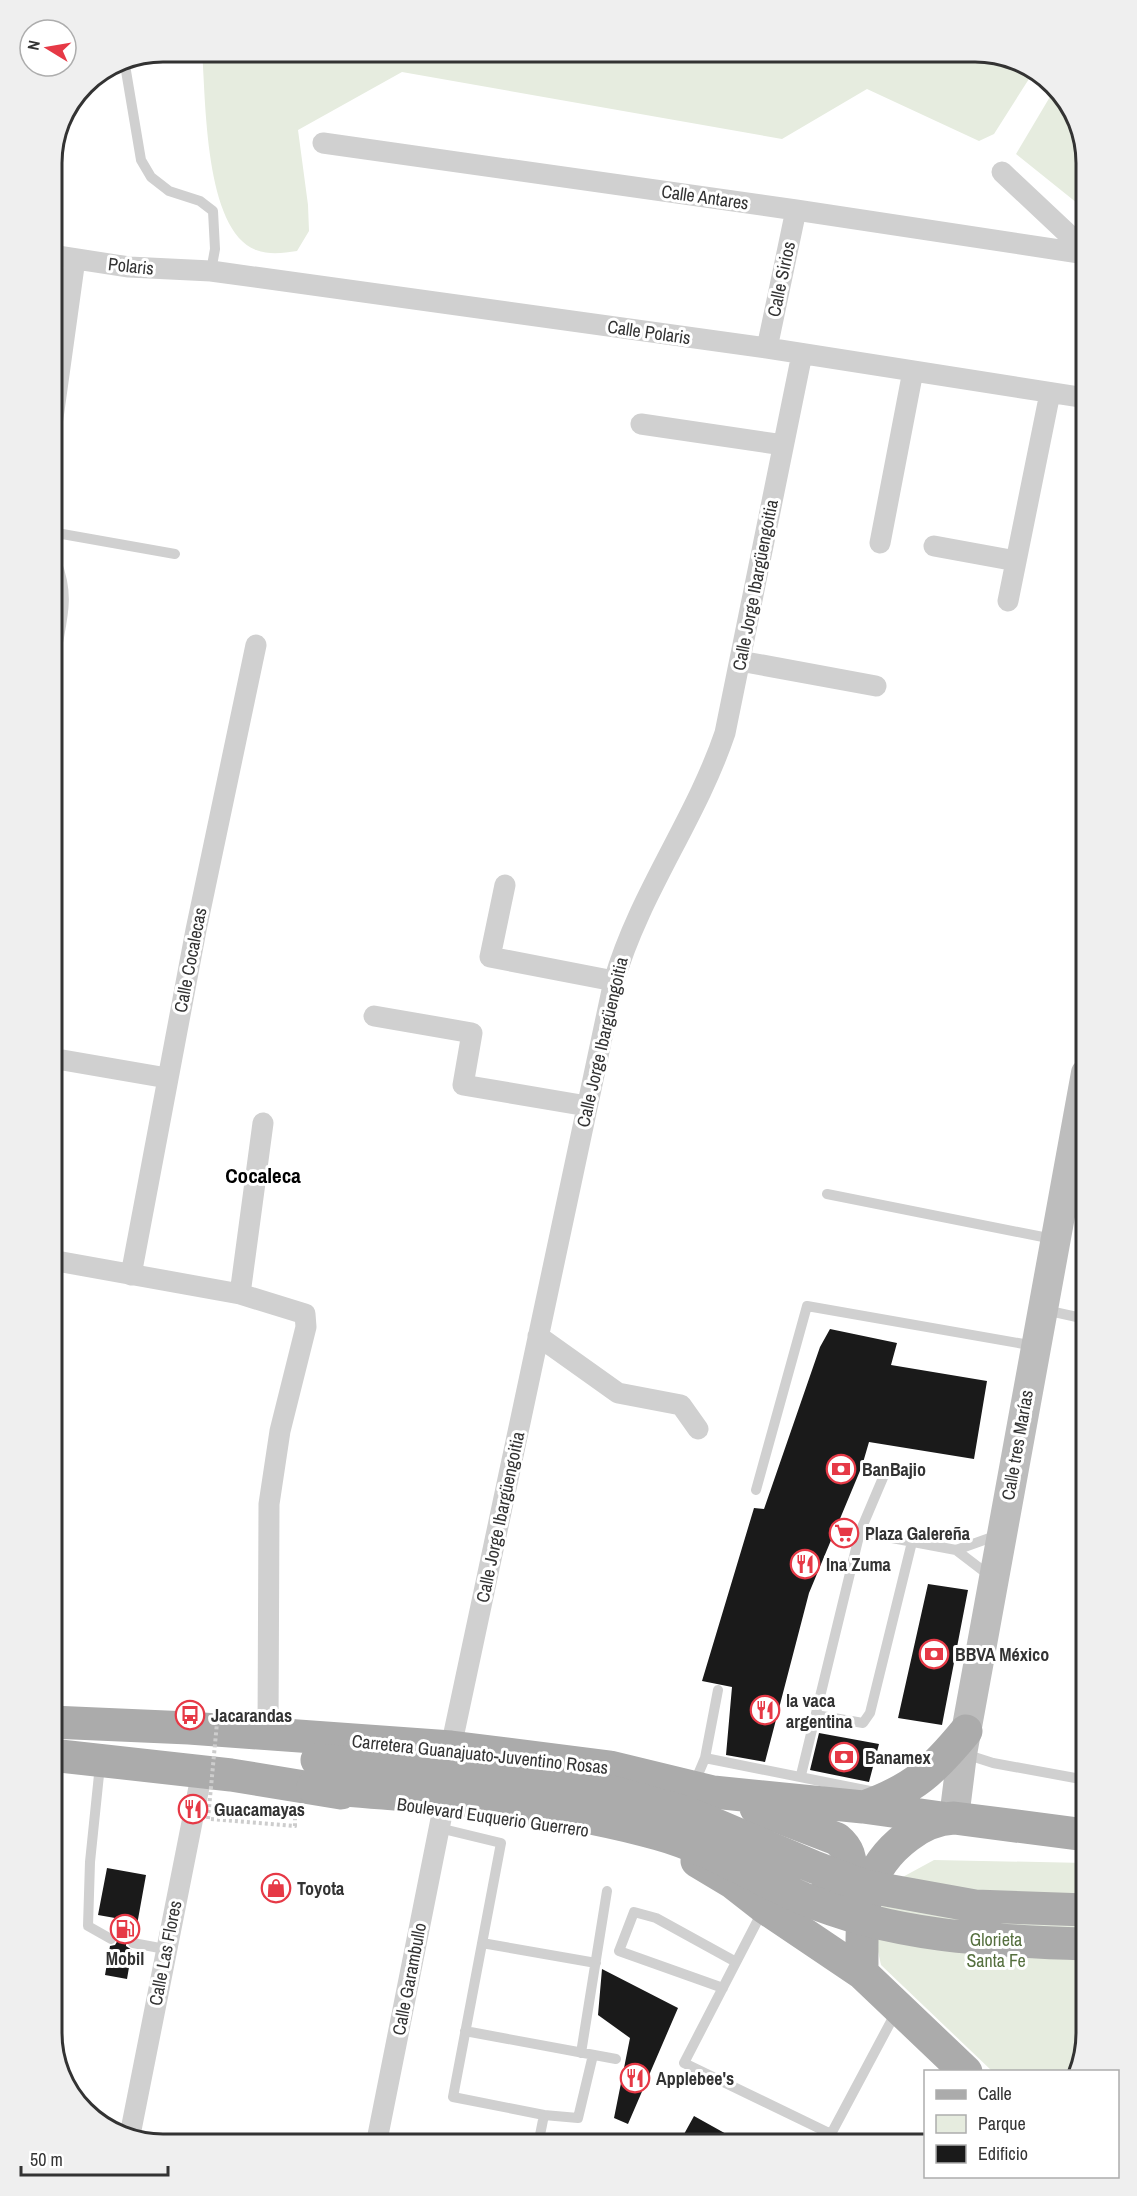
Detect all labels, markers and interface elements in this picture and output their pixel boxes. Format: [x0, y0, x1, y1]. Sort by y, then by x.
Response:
north arrow [18, 18, 78, 78]
text: N [22, 38, 45, 52]
street label: Calle Antares [660, 179, 750, 215]
street label: Calle Sirios [761, 239, 801, 319]
street label: Polaris [107, 251, 155, 281]
street label: Calle Polaris [606, 314, 692, 350]
street label: Calle Jorge Ibargüengoitia [726, 497, 784, 673]
street label: Calle Cocalecas [168, 905, 212, 1015]
street label: Calle Jorge Ibargüengoitia [570, 954, 634, 1130]
district label: Cocaleca [225, 1161, 301, 1190]
street label: Calle tres Marías [995, 1388, 1039, 1502]
street label: Calle Jorge Ibargüengoitia [470, 1429, 530, 1605]
bank icon: BanBajio [825, 1453, 857, 1485]
place label: BanBajio [862, 1457, 926, 1482]
supermarket icon: Plaza Galereña [828, 1517, 860, 1549]
place label: Plaza Galereña [865, 1521, 971, 1546]
restaurant icon: Ina Zuma [789, 1548, 821, 1580]
place label: Ina Zuma [826, 1552, 892, 1577]
bank icon: BBVA México [918, 1638, 950, 1670]
place label: BBVA México [955, 1642, 1049, 1667]
place label: la vaca argentina [786, 1688, 853, 1734]
restaurant icon: la vaca argentina [749, 1694, 781, 1726]
bus stop icon: Jacarandas [174, 1699, 206, 1731]
place label: Jacarandas [211, 1703, 292, 1728]
street label: Carretera Guanajuato-Juventino Rosas [351, 1728, 609, 1780]
bank icon: Banamex [828, 1741, 860, 1773]
place label: Banamex [865, 1745, 931, 1770]
street label: Boulevard Euquerio Guerrero [395, 1791, 591, 1843]
restaurant icon: Guacamayas [177, 1793, 209, 1825]
place label: Guacamayas [214, 1797, 305, 1822]
shop icon: Toyota [260, 1872, 292, 1904]
place label: Toyota [297, 1876, 345, 1901]
street label: Calle Las Flores [143, 1898, 187, 2008]
fuel station icon: Mobil [109, 1913, 141, 1945]
street label: Calle Garambullo [386, 1921, 432, 2037]
park label: Glorieta Santa Fe [966, 1927, 1026, 1973]
place label: Mobil [106, 1946, 144, 1971]
restaurant icon: Applebee's [619, 2062, 651, 2094]
place label: Applebee's [656, 2066, 734, 2091]
legend [924, 2070, 1119, 2178]
text: Calle [978, 2081, 1012, 2106]
text: Parque [978, 2111, 1026, 2136]
scale bar [21, 2139, 168, 2177]
text: Edificio [978, 2141, 1028, 2166]
text: 50 m [30, 2147, 63, 2172]

